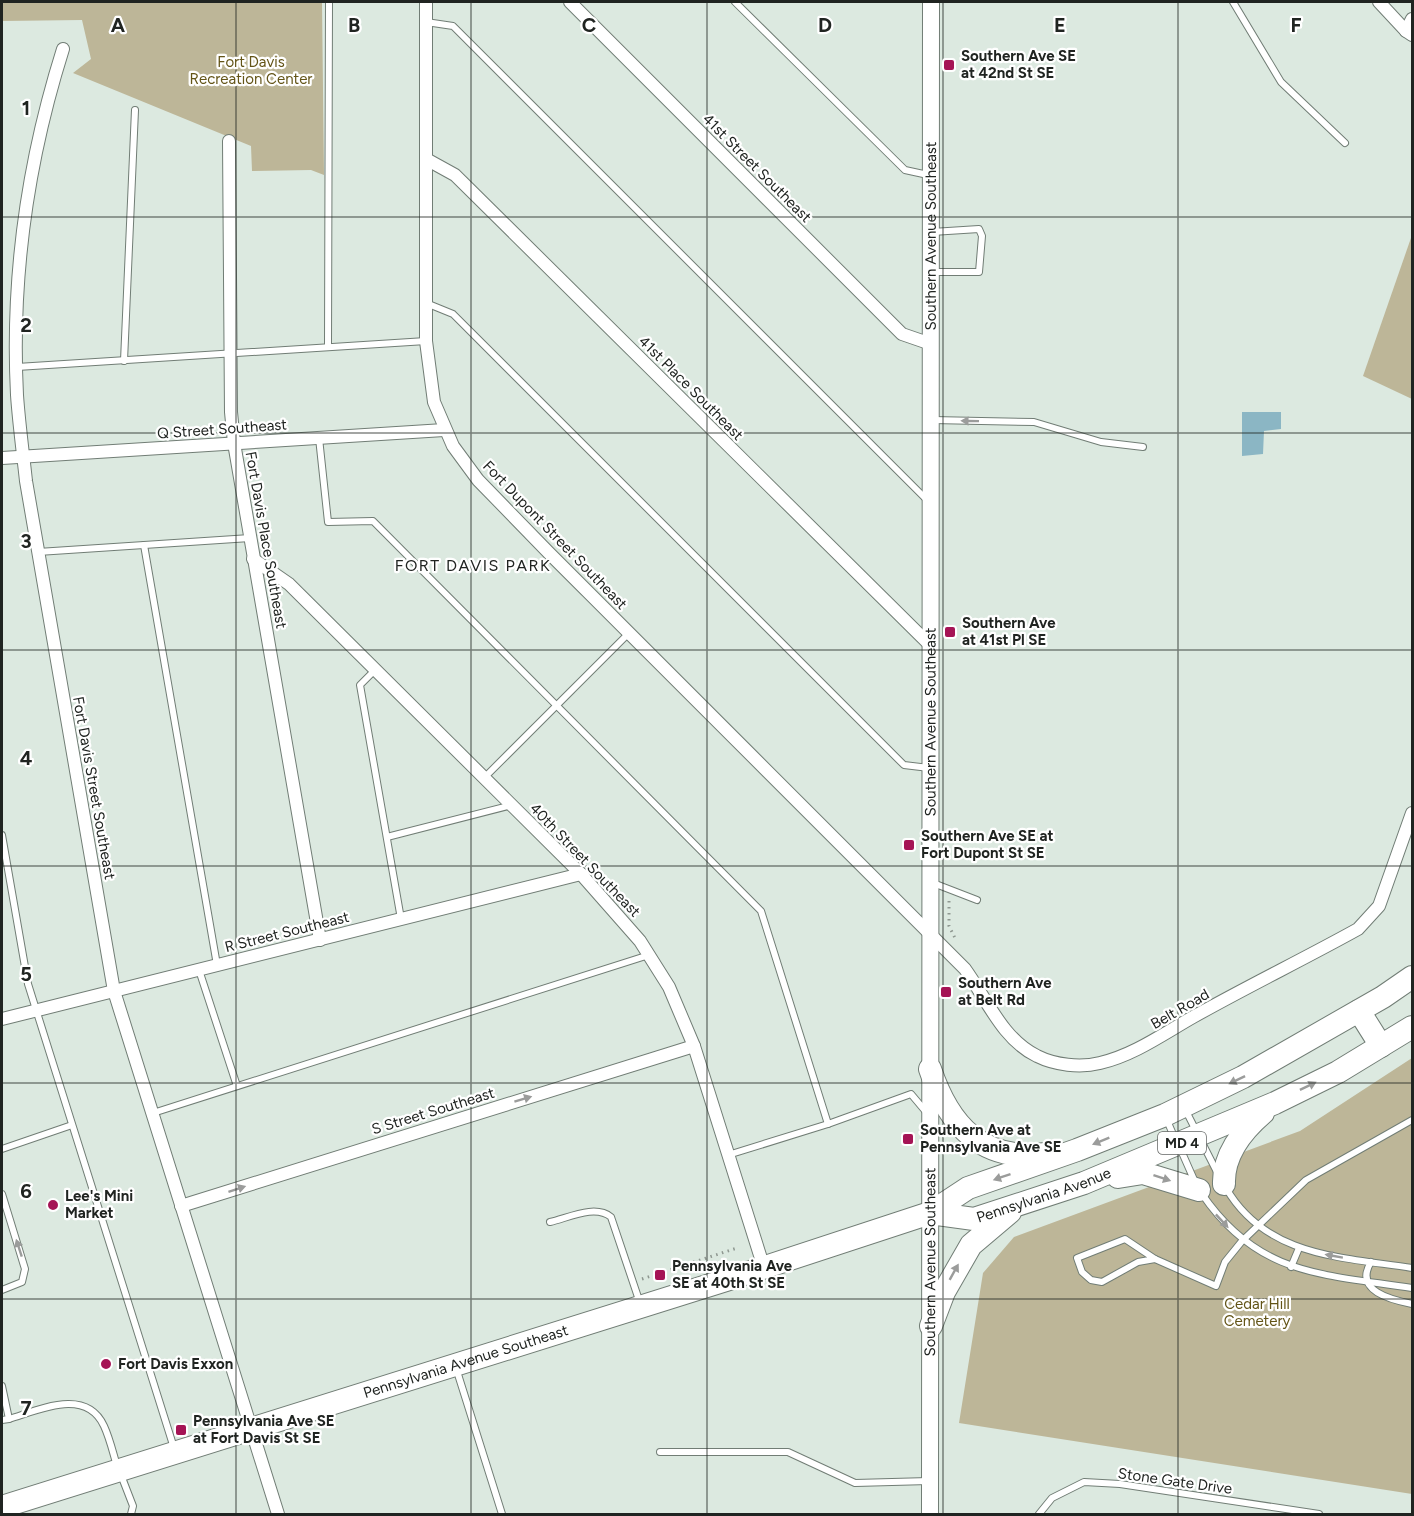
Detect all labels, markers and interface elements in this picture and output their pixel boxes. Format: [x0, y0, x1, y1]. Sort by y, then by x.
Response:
text: A [111, 13, 126, 37]
text: B [348, 13, 360, 37]
text: C [582, 13, 596, 37]
text: D [818, 13, 832, 37]
text: E [1054, 13, 1066, 37]
text: F [1290, 13, 1302, 37]
place label: Southern Ave SE at 42nd St SE [961, 47, 1076, 82]
park label: Fort Davis Recreation Center [190, 53, 312, 88]
marker: Southern Ave SE at 42nd St SE [942, 58, 956, 72]
text: 1 [22, 96, 30, 120]
street label: 41st Street Southeast [699, 110, 815, 226]
street label: Southern Avenue Southeast [922, 141, 940, 331]
text: 2 [20, 313, 32, 337]
street label: 41st Place Southeast [635, 332, 747, 444]
street label: Q Street Southeast [157, 415, 288, 443]
one-way arrow [960, 416, 979, 425]
street label: Fort Davis Place Southeast [242, 450, 291, 630]
street label: Fort Dupont Street Southeast [479, 457, 631, 613]
text: 3 [20, 529, 32, 553]
district label: FORT DAVIS PARK [395, 556, 551, 575]
place label: Southern Ave at 41st Pl SE [962, 614, 1056, 649]
marker: Southern Ave at 41st Pl SE [943, 625, 957, 639]
street label: Southern Avenue Southeast [921, 627, 940, 817]
street label: Fort Davis Street Southeast [69, 695, 119, 881]
text: 4 [20, 746, 33, 770]
street label: 40th Street Southeast [526, 799, 644, 921]
place label: Southern Ave SE at Fort Dupont St SE [921, 827, 1054, 862]
marker: Southern Ave SE at Fort Dupont St SE [902, 838, 916, 852]
street label: R Street Southeast [223, 908, 351, 956]
text: 5 [20, 962, 32, 986]
place label: Southern Ave at Belt Rd [958, 974, 1052, 1009]
marker: Southern Ave at Belt Rd [939, 985, 953, 999]
street label: Belt Road [1148, 985, 1212, 1033]
one-way arrow [1228, 1075, 1245, 1085]
one-way arrow [1299, 1082, 1317, 1092]
street label: S Street Southeast [369, 1084, 497, 1138]
one-way arrow [514, 1094, 532, 1103]
place label: Southern Ave at Pennsylvania Ave SE [920, 1121, 1062, 1156]
marker: Southern Ave at Pennsylvania Ave SE [901, 1132, 915, 1146]
road number: MD 4 [1158, 1132, 1206, 1154]
one-way arrow [1092, 1136, 1110, 1146]
street label: Pennsylvania Avenue [974, 1164, 1114, 1227]
street label: Southern Avenue Southeast [921, 1167, 939, 1357]
one-way arrow [993, 1172, 1011, 1182]
one-way arrow [1153, 1174, 1171, 1183]
text: 6 [20, 1179, 32, 1203]
one-way arrow [228, 1183, 246, 1193]
place label: Lee's Mini Market [65, 1187, 133, 1222]
marker: Lee's Mini Market [46, 1198, 60, 1212]
one-way arrow [1215, 1213, 1228, 1228]
one-way arrow [14, 1239, 23, 1257]
one-way arrow [1324, 1251, 1343, 1260]
place label: Pennsylvania Ave SE at 40th St SE [672, 1257, 793, 1292]
one-way arrow [949, 1263, 959, 1280]
marker: Pennsylvania Ave SE at 40th St SE [653, 1268, 667, 1282]
park label: Cedar Hill Cemetery [1224, 1295, 1290, 1330]
street label: Pennsylvania Avenue Southeast [361, 1321, 571, 1402]
place label: Fort Davis Exxon [118, 1355, 233, 1373]
marker: Fort Davis Exxon [99, 1357, 113, 1371]
text: 7 [20, 1396, 32, 1420]
place label: Pennsylvania Ave SE at Fort Davis St SE [193, 1412, 335, 1447]
marker: Pennsylvania Ave SE at Fort Davis St SE [174, 1423, 188, 1437]
street label: Stone Gate Drive [1117, 1464, 1233, 1498]

